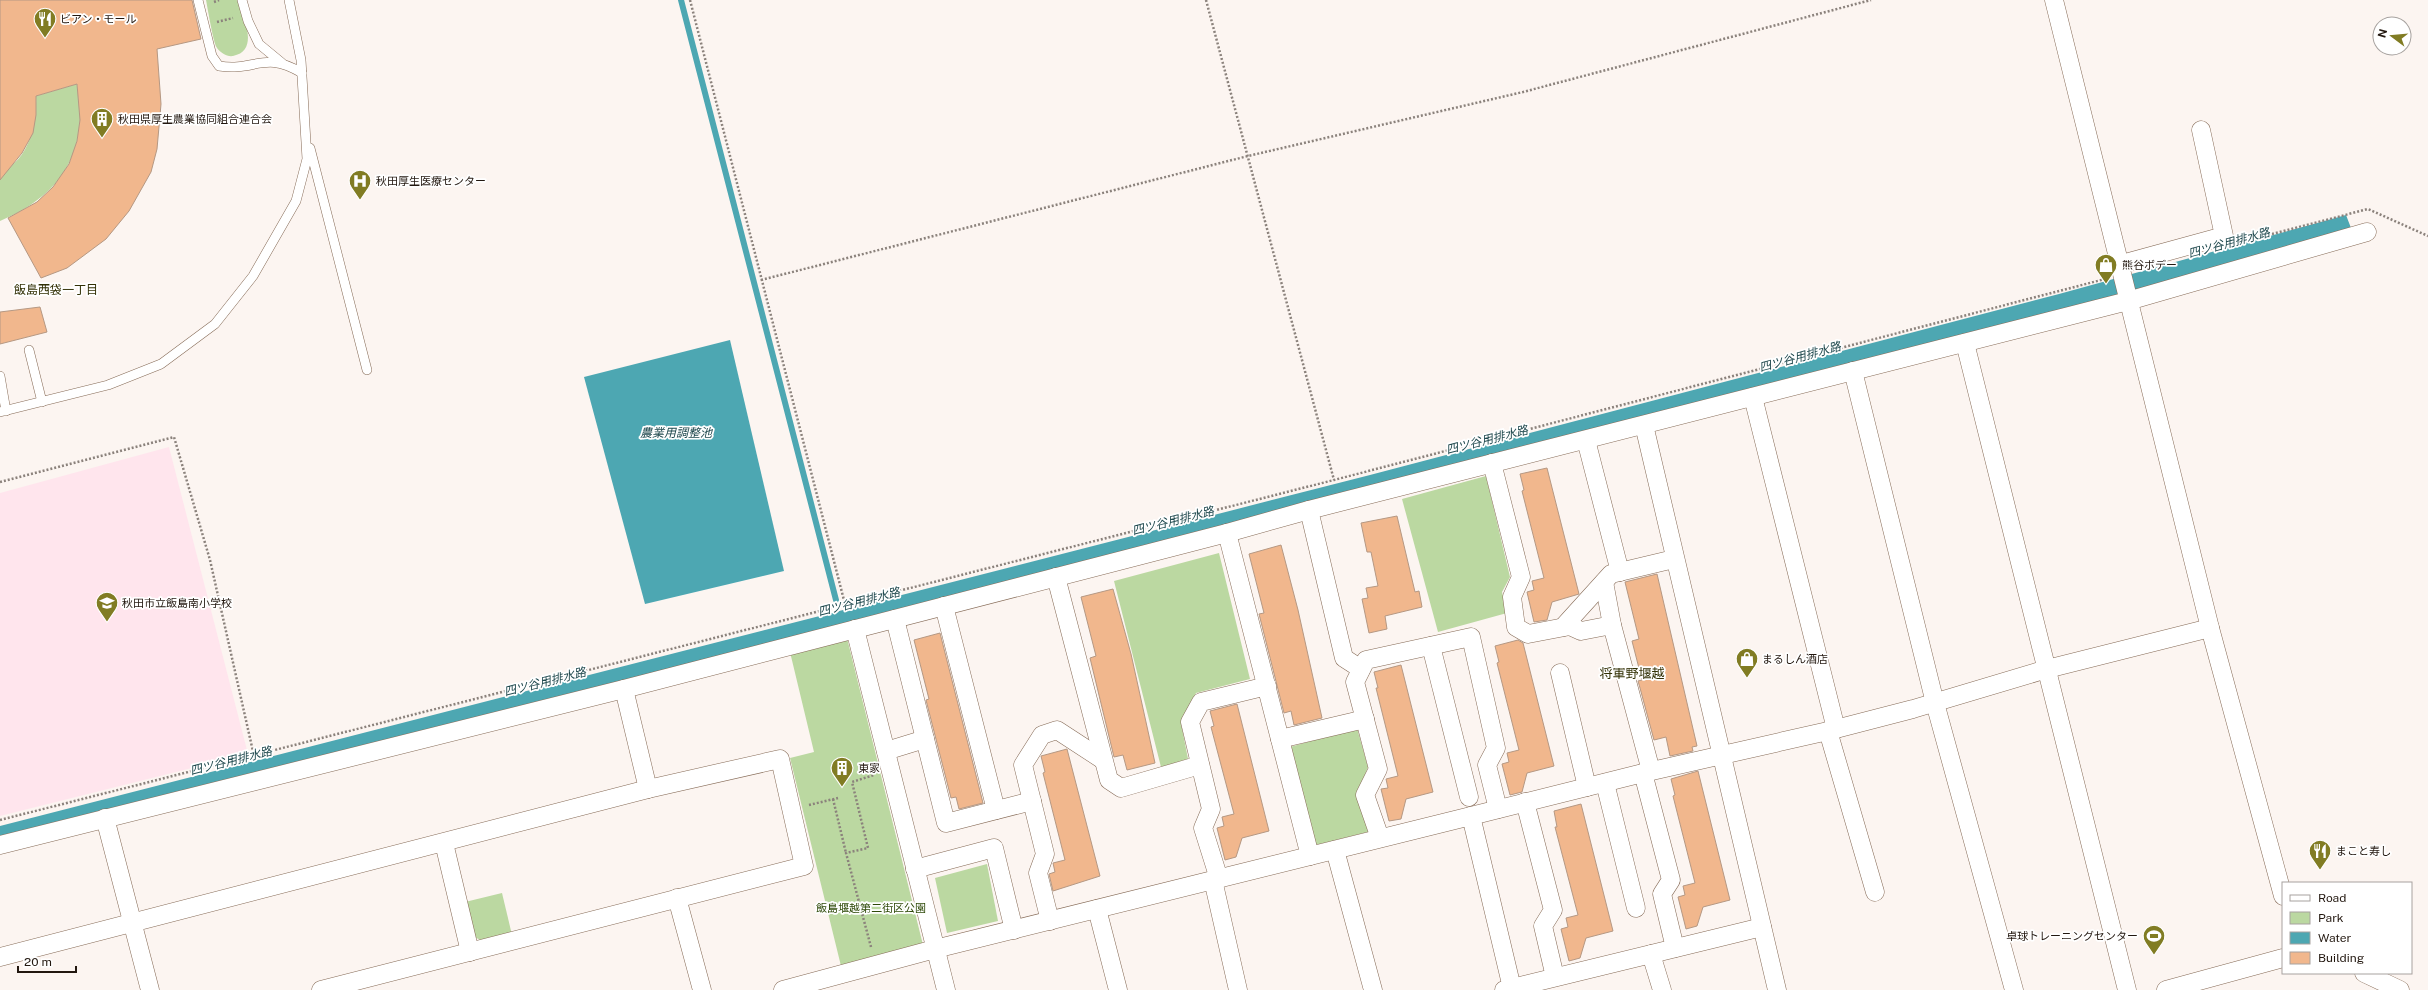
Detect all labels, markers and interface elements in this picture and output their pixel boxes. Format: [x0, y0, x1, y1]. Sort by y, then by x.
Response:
restaurant icon: ビアン・モール [32, 6, 58, 39]
place label: ビアン・モール [60, 13, 137, 25]
north arrow [2372, 16, 2412, 56]
text: N [2375, 27, 2389, 39]
building icon: 秋田県厚生農業協同組合連合会 [89, 106, 115, 139]
place label: 秋田県厚生農業協同組合連合会 [118, 113, 272, 125]
hospital icon: 秋田厚生医療センター [347, 168, 373, 201]
place label: 秋田厚生医療センター [376, 175, 486, 187]
water label: 四ツ谷用排水路 [2187, 225, 2272, 261]
shop icon: 熊谷ボデー [2093, 252, 2119, 285]
place label: 熊谷ボデー [2122, 259, 2177, 271]
district label: 飯島西袋一丁目 [14, 283, 98, 297]
water label: 四ツ谷用排水路 [1758, 339, 1843, 375]
water label: 四ツ谷用排水路 [1445, 423, 1530, 457]
water label: 農業用調整池 [640, 426, 713, 440]
water label: 四ツ谷用排水路 [1131, 504, 1216, 538]
water label: 四ツ谷用排水路 [817, 585, 902, 619]
school or university icon: 秋田市立飯島南小学校 [94, 590, 120, 623]
place label: 秋田市立飯島南小学校 [122, 597, 232, 609]
shop icon: まるしん酒店 [1734, 646, 1760, 679]
place label: まるしん酒店 [1762, 653, 1828, 665]
water label: 四ツ谷用排水路 [503, 665, 588, 699]
district label: 将軍野堰越 [1599, 666, 1665, 681]
water label: 四ツ谷用排水路 [189, 744, 274, 778]
building icon: 東家 [829, 755, 855, 788]
place label: 東家 [858, 762, 880, 774]
restaurant icon: まこと寿し [2307, 838, 2333, 871]
place label: まこと寿し [2336, 845, 2391, 857]
legend [2282, 882, 2412, 974]
text: Road [2318, 891, 2346, 905]
park label: 飯島堰越第二街区公園 [816, 902, 926, 914]
text: Park [2318, 911, 2344, 925]
sports icon: 卓球トレーニングセンター [2141, 923, 2167, 956]
place label: 卓球トレーニングセンター [2006, 930, 2138, 942]
text: Water [2318, 931, 2352, 945]
scale bar [18, 948, 76, 974]
text: Building [2318, 951, 2364, 965]
text: 20 m [24, 955, 52, 969]

